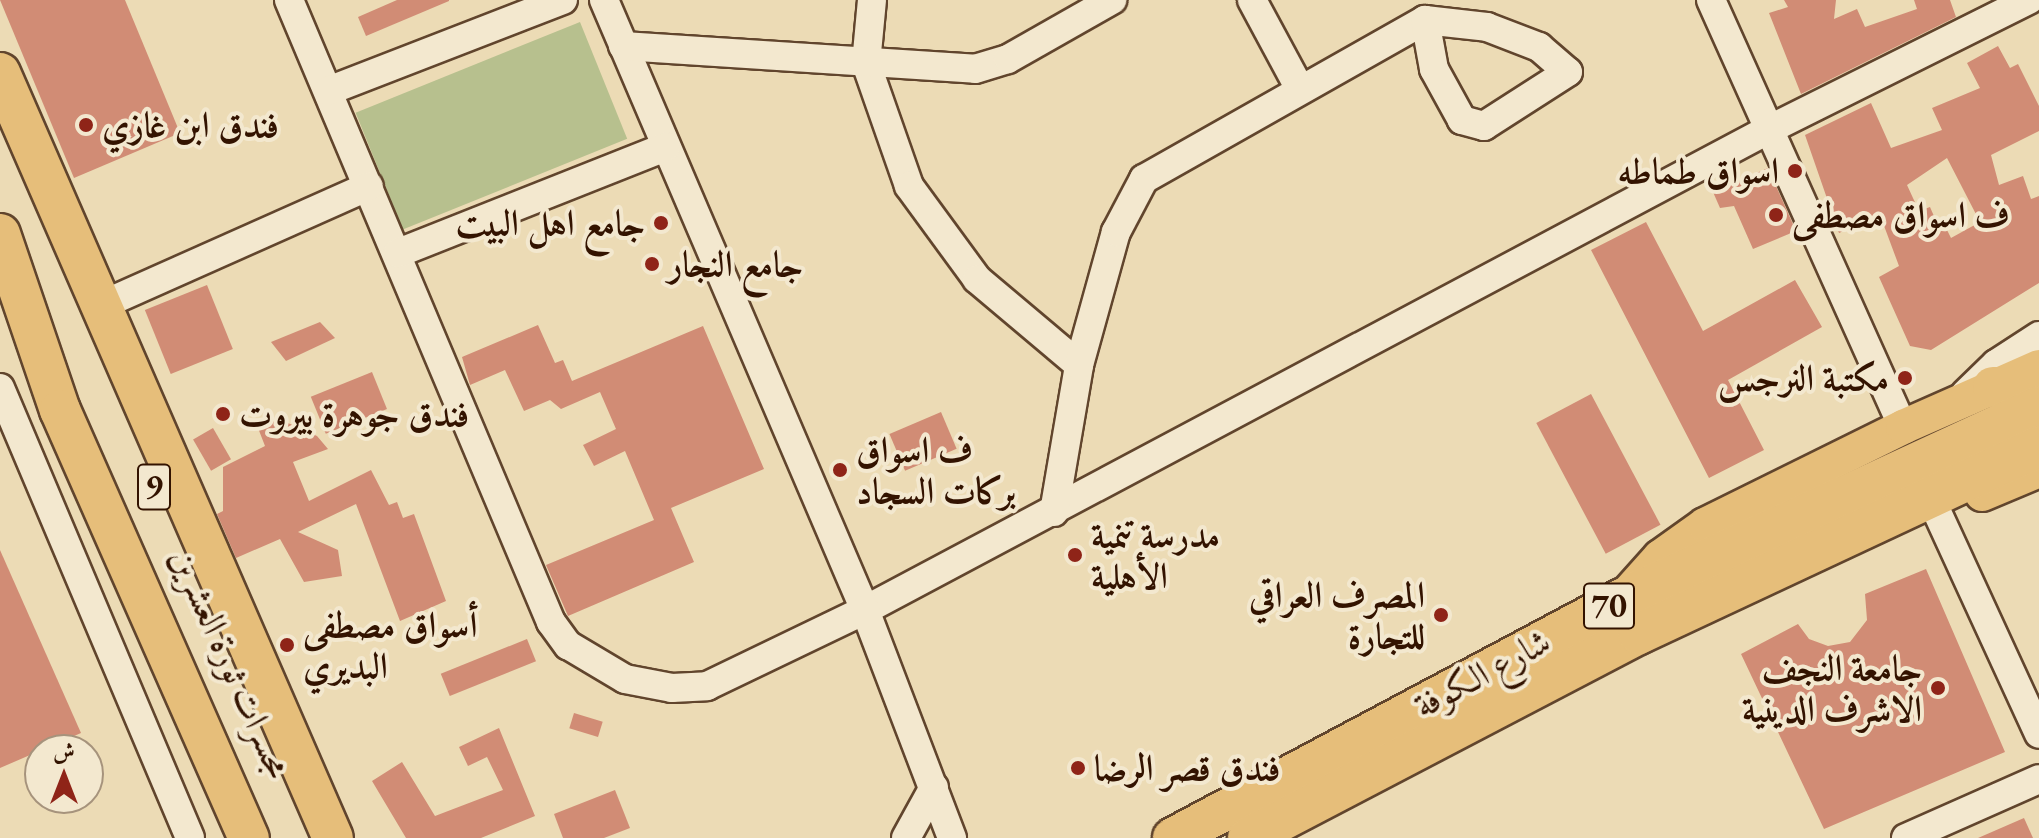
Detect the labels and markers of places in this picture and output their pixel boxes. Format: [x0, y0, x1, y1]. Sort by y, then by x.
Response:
place label: فندق ابن غازي [102, 103, 279, 147]
marker: فندق ابن غازي [77, 116, 95, 134]
place label: اسواق طماطه [1618, 149, 1779, 193]
marker: اسواق طماطه [1786, 162, 1804, 180]
place label: ف اسواق مصطفى [1792, 193, 2010, 237]
place label: جامع اهل البيت [455, 201, 645, 245]
marker: ف اسواق مصطفى [1767, 206, 1785, 224]
marker: جامع اهل البيت [652, 214, 670, 232]
place label: جامع النجار [668, 242, 803, 286]
marker: جامع النجار [643, 255, 661, 273]
place label: مكتبة النرجس [1718, 356, 1889, 400]
marker: مكتبة النرجس [1896, 369, 1914, 387]
place label: فندق جوهرة بيروت [239, 392, 469, 436]
marker: فندق جوهرة بيروت [214, 405, 232, 423]
place label: ف اسواق بركات السجاد [856, 427, 1016, 512]
marker: ف اسواق بركات السجاد [831, 461, 849, 479]
place label: مدرسة تنمية الأهلية [1091, 512, 1220, 597]
marker: مدرسة تنمية الأهلية [1066, 546, 1084, 564]
place label: المصرف العراقي للتجارة [1249, 572, 1425, 657]
place label: أسواق مصطفى البديري [303, 602, 478, 687]
marker: المصرف العراقي للتجارة [1432, 606, 1450, 624]
marker: أسواق مصطفى البديري [278, 636, 296, 654]
place label: جامعة النجف الاشرف الدينية [1742, 645, 1922, 730]
marker: جامعة النجف الاشرف الدينية [1929, 679, 1947, 697]
place label: فندق قصر الرضا [1094, 746, 1281, 790]
marker: فندق قصر الرضا [1069, 759, 1087, 777]

